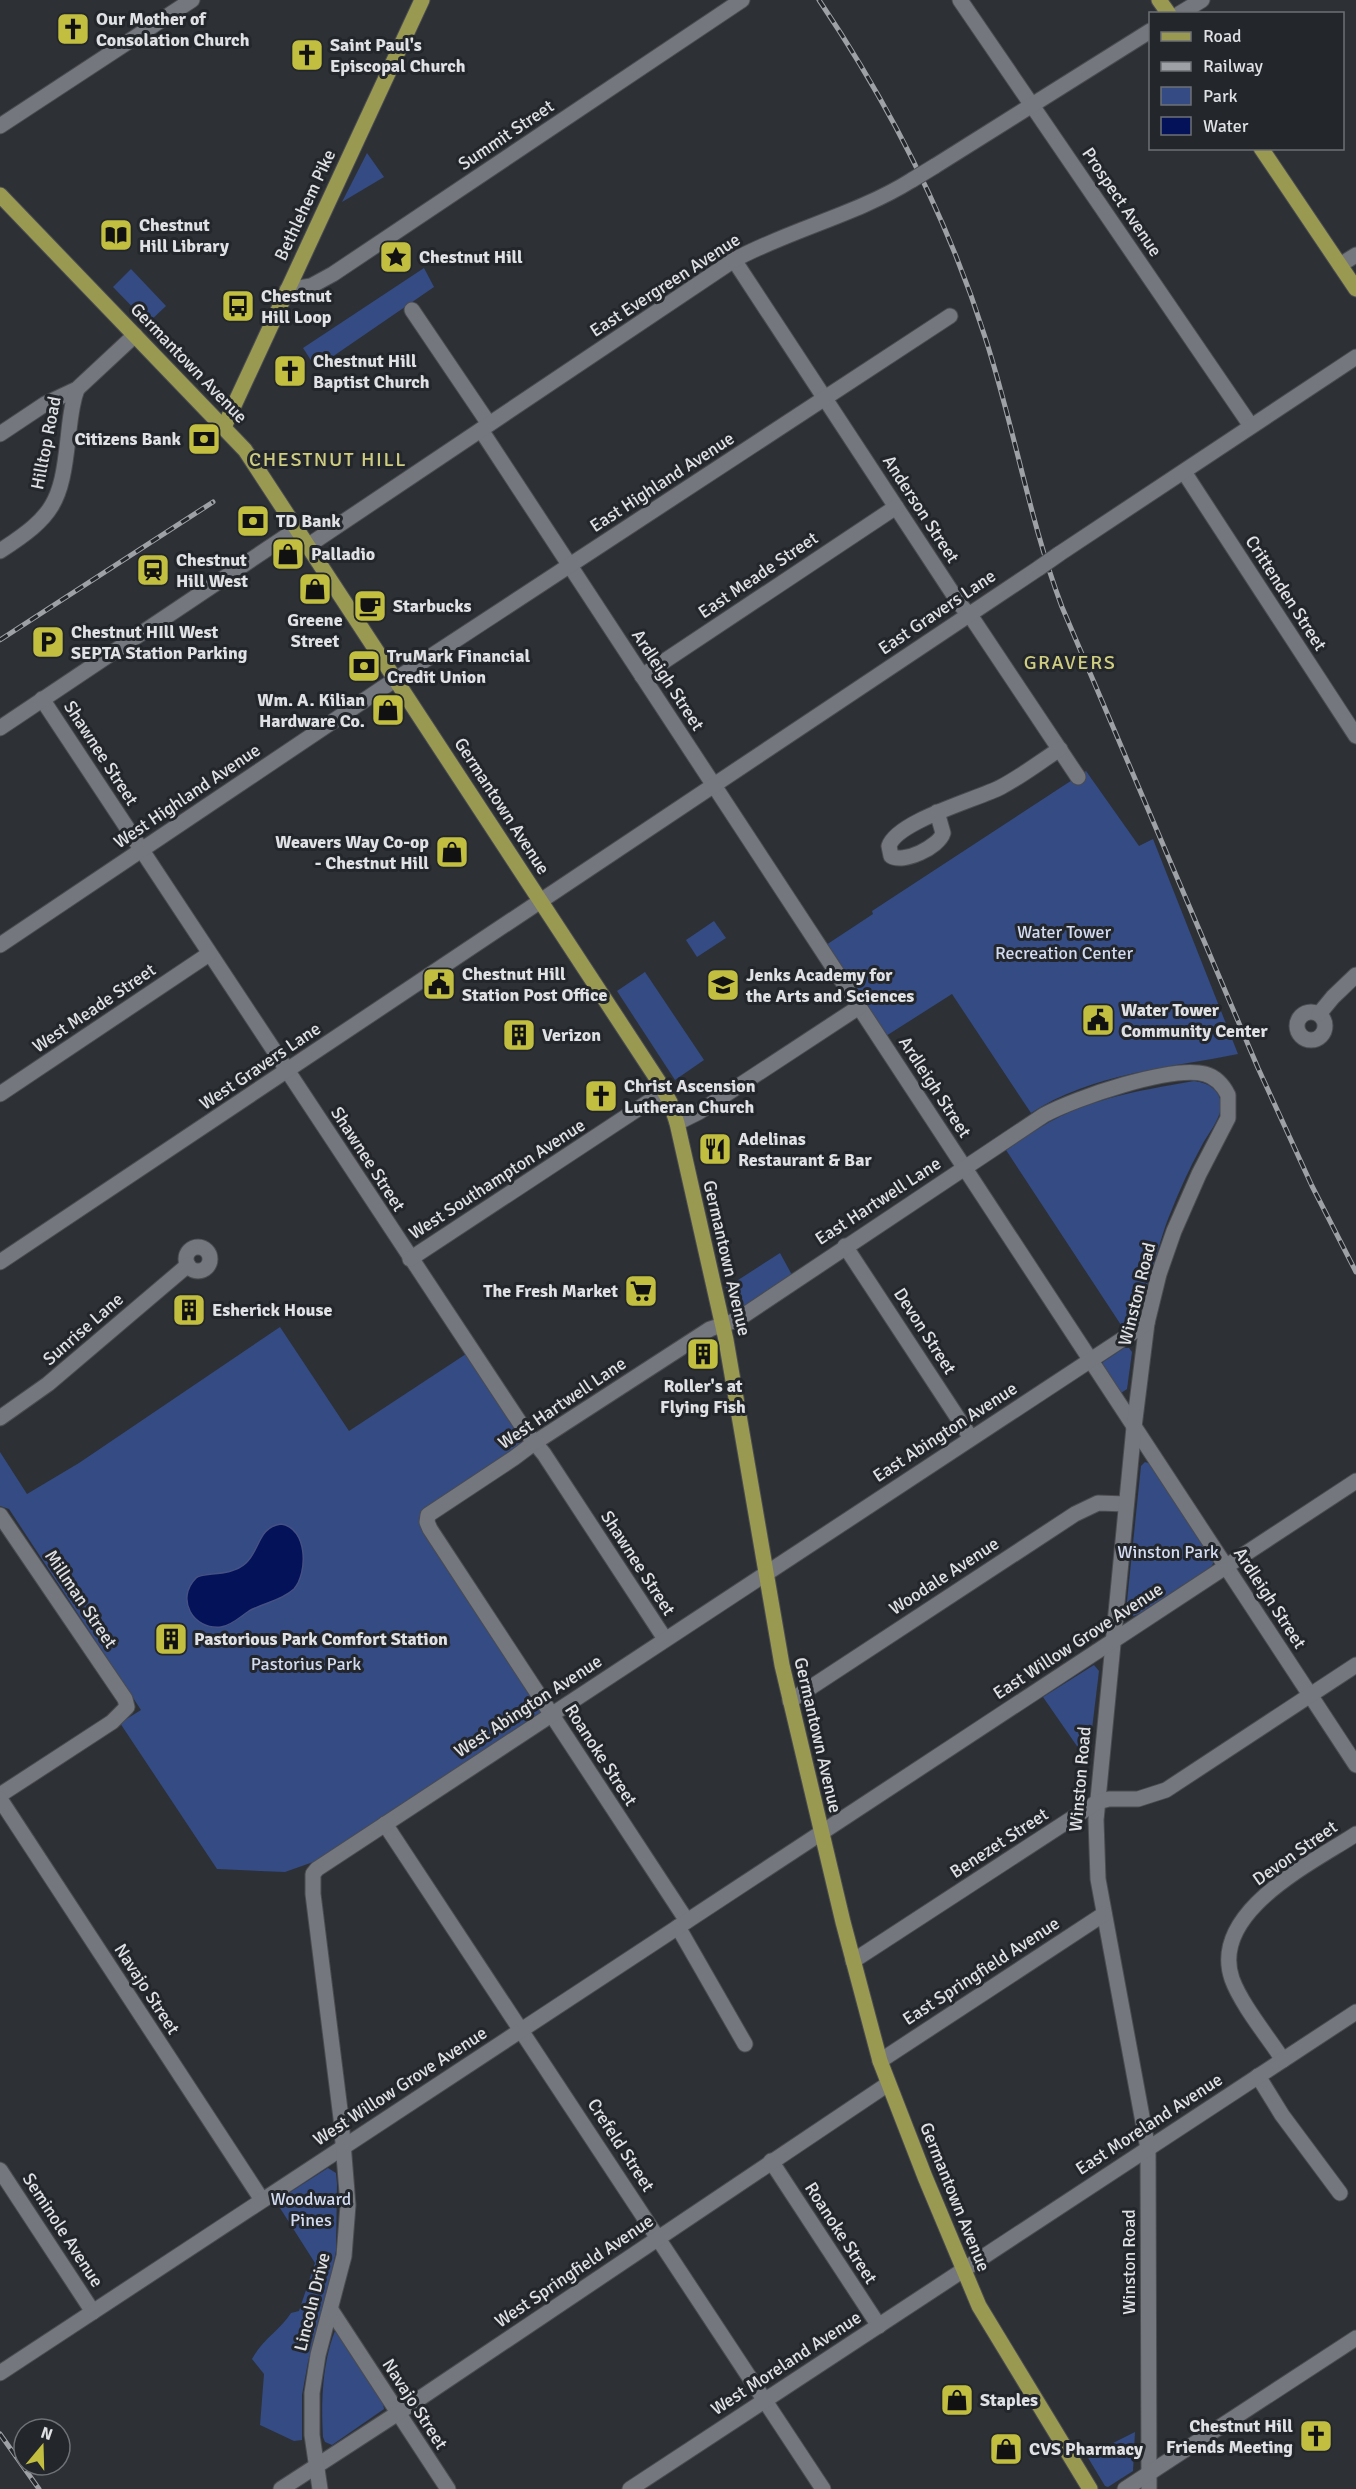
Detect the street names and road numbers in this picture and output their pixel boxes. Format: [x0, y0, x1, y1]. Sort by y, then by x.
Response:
street label: Summit Street [454, 95, 558, 175]
street label: Prospect Avenue [1077, 143, 1167, 261]
street label: Bethlehem Pike [270, 146, 340, 264]
street label: East Evergreen Avenue [586, 228, 744, 342]
street label: Germantown Avenue [126, 298, 252, 428]
street label: Hilltop Road [26, 394, 66, 492]
street label: East Highland Avenue [586, 427, 738, 537]
street label: Anderson Street [878, 451, 964, 567]
street label: East Meade Street [694, 527, 822, 623]
street label: Crittenden Street [1241, 531, 1331, 655]
street label: East Gravers Lane [874, 565, 1000, 659]
street label: Ardleigh Street [627, 625, 709, 735]
street label: Shawnee Street [59, 697, 143, 809]
street label: Germantown Avenue [449, 733, 555, 879]
street label: West Highland Avenue [109, 739, 265, 853]
street label: West Meade Street [28, 959, 160, 1057]
street label: West Gravers Lane [195, 1017, 325, 1115]
street label: Ardleigh Street [894, 1032, 976, 1142]
street label: Shawnee Street [326, 1103, 410, 1215]
street label: West Southampton Avenue [405, 1114, 589, 1244]
street label: East Hartwell Lane [811, 1152, 945, 1250]
street label: Germantown Avenue [698, 1178, 756, 1338]
street label: Winston Road [1114, 1240, 1160, 1348]
street label: Devon Street [889, 1284, 961, 1378]
street label: Sunrise Lane [38, 1288, 128, 1370]
street label: West Hartwell Lane [494, 1352, 630, 1454]
street label: East Abington Avenue [869, 1377, 1021, 1487]
street label: Shawnee Street [596, 1507, 680, 1619]
street label: Woodale Avenue [885, 1532, 1003, 1620]
street label: Ardleigh Street [1229, 1543, 1311, 1653]
street label: Millman Street [40, 1546, 122, 1652]
street label: East Willow Grove Avenue [989, 1578, 1167, 1704]
street label: West Abington Avenue [450, 1650, 606, 1762]
street label: Germantown Avenue [789, 1655, 847, 1815]
street label: Roanoke Street [560, 1700, 642, 1810]
street label: Winston Road [1064, 1725, 1096, 1833]
street label: Benezet Street [946, 1803, 1052, 1883]
street label: Devon Street [1248, 1816, 1342, 1890]
street label: East Springfield Avenue [898, 1912, 1064, 2030]
street label: Navajo Street [110, 1940, 184, 2038]
street label: West Willow Grove Avenue [309, 2022, 491, 2150]
street label: East Moreland Avenue [1071, 2068, 1227, 2180]
street label: Crefeld Street [583, 2094, 659, 2196]
street label: Germantown Avenue [915, 2119, 995, 2275]
street label: Seminole Avenue [18, 2169, 108, 2291]
street label: Roanoke Street [800, 2178, 882, 2288]
street label: Winston Road [1118, 2209, 1140, 2315]
street label: West Springfield Avenue [490, 2210, 658, 2332]
street label: Lincoln Drive [289, 2250, 335, 2354]
street label: West Moreland Avenue [707, 2306, 865, 2420]
street label: Navajo Street [378, 2355, 452, 2453]

